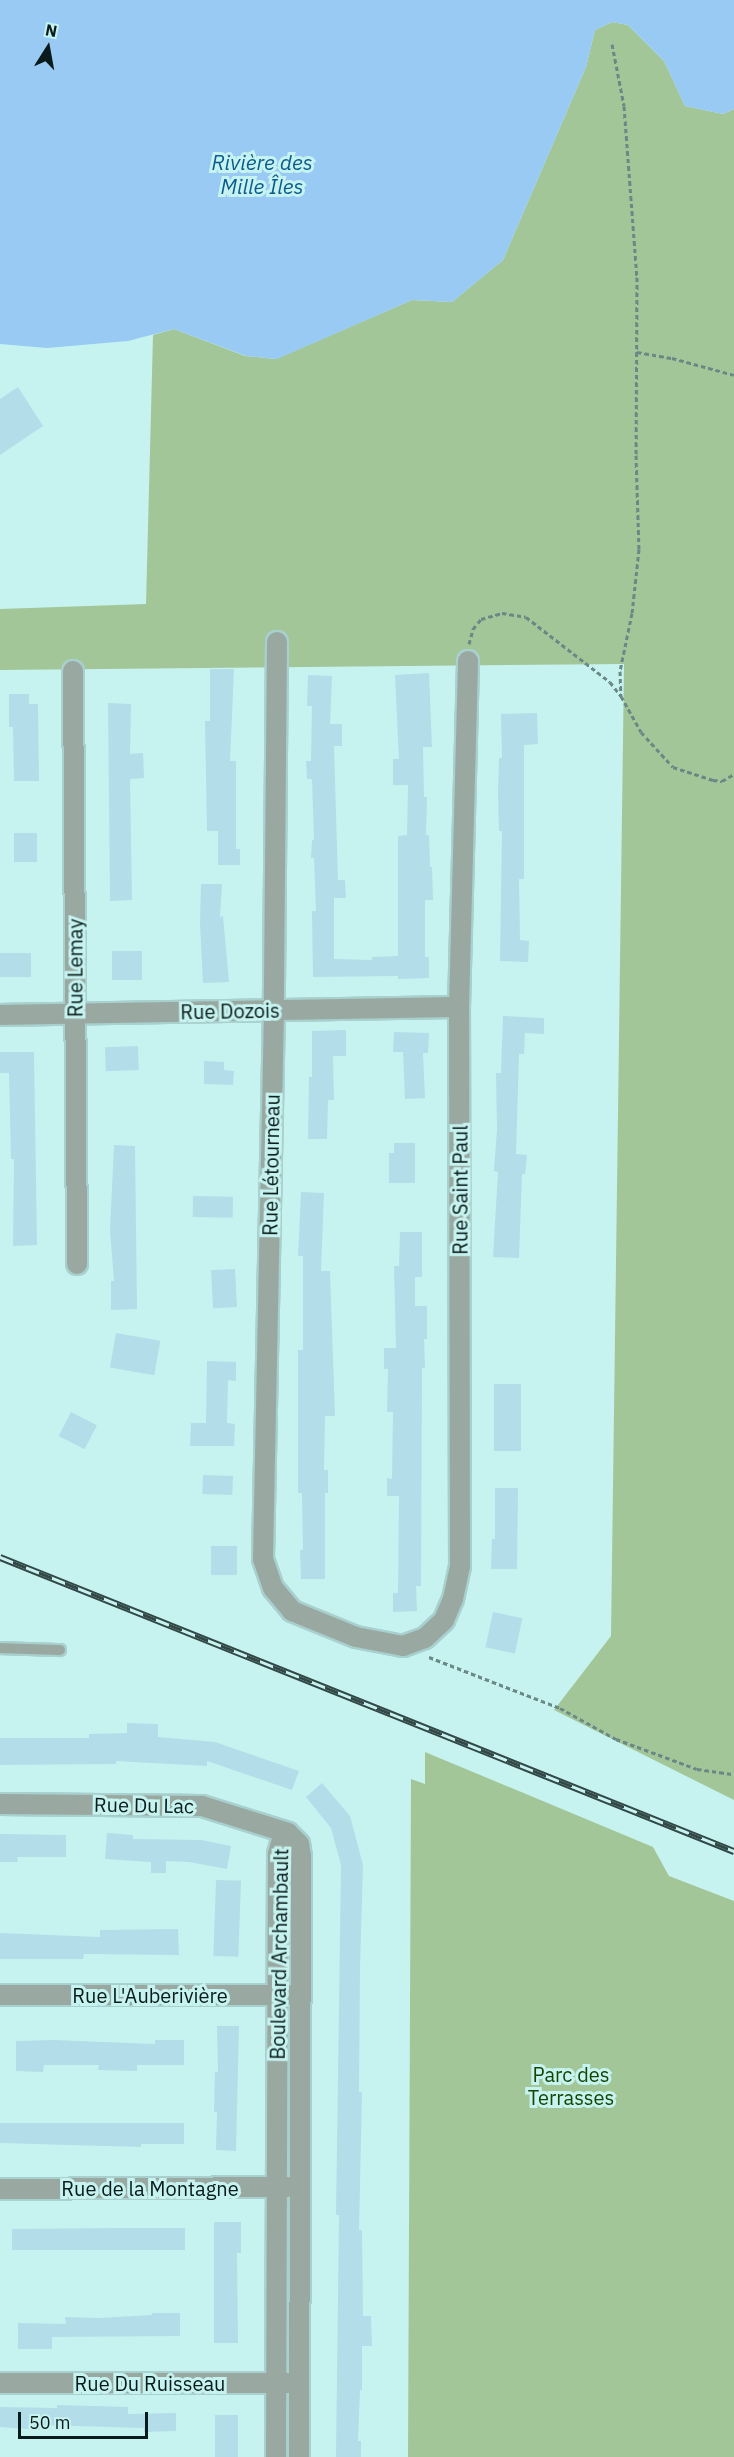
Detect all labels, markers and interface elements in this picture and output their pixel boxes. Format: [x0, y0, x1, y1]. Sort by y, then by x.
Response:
north arrow [18, 18, 78, 78]
text: N [44, 19, 59, 41]
water label: Rivière des Mille Îles [211, 149, 313, 199]
street label: Rue Lemay [63, 919, 87, 1017]
street label: Rue Dozois [180, 998, 280, 1024]
street label: Rue Létourneau [258, 1094, 284, 1236]
street label: Rue Saint Paul [448, 1125, 472, 1255]
street label: Rue Du Lac [94, 1792, 194, 1818]
street label: Boulevard Archambault [265, 1848, 293, 2060]
street label: Rue L'Auberivière [72, 1983, 228, 2007]
park label: Parc des Terrasses [528, 2063, 614, 2110]
street label: Rue de la Montagne [61, 2176, 239, 2200]
street label: Rue Du Ruisseau [75, 2371, 225, 2395]
scale bar [21, 2400, 152, 2438]
text: 50 m [29, 2411, 71, 2434]

